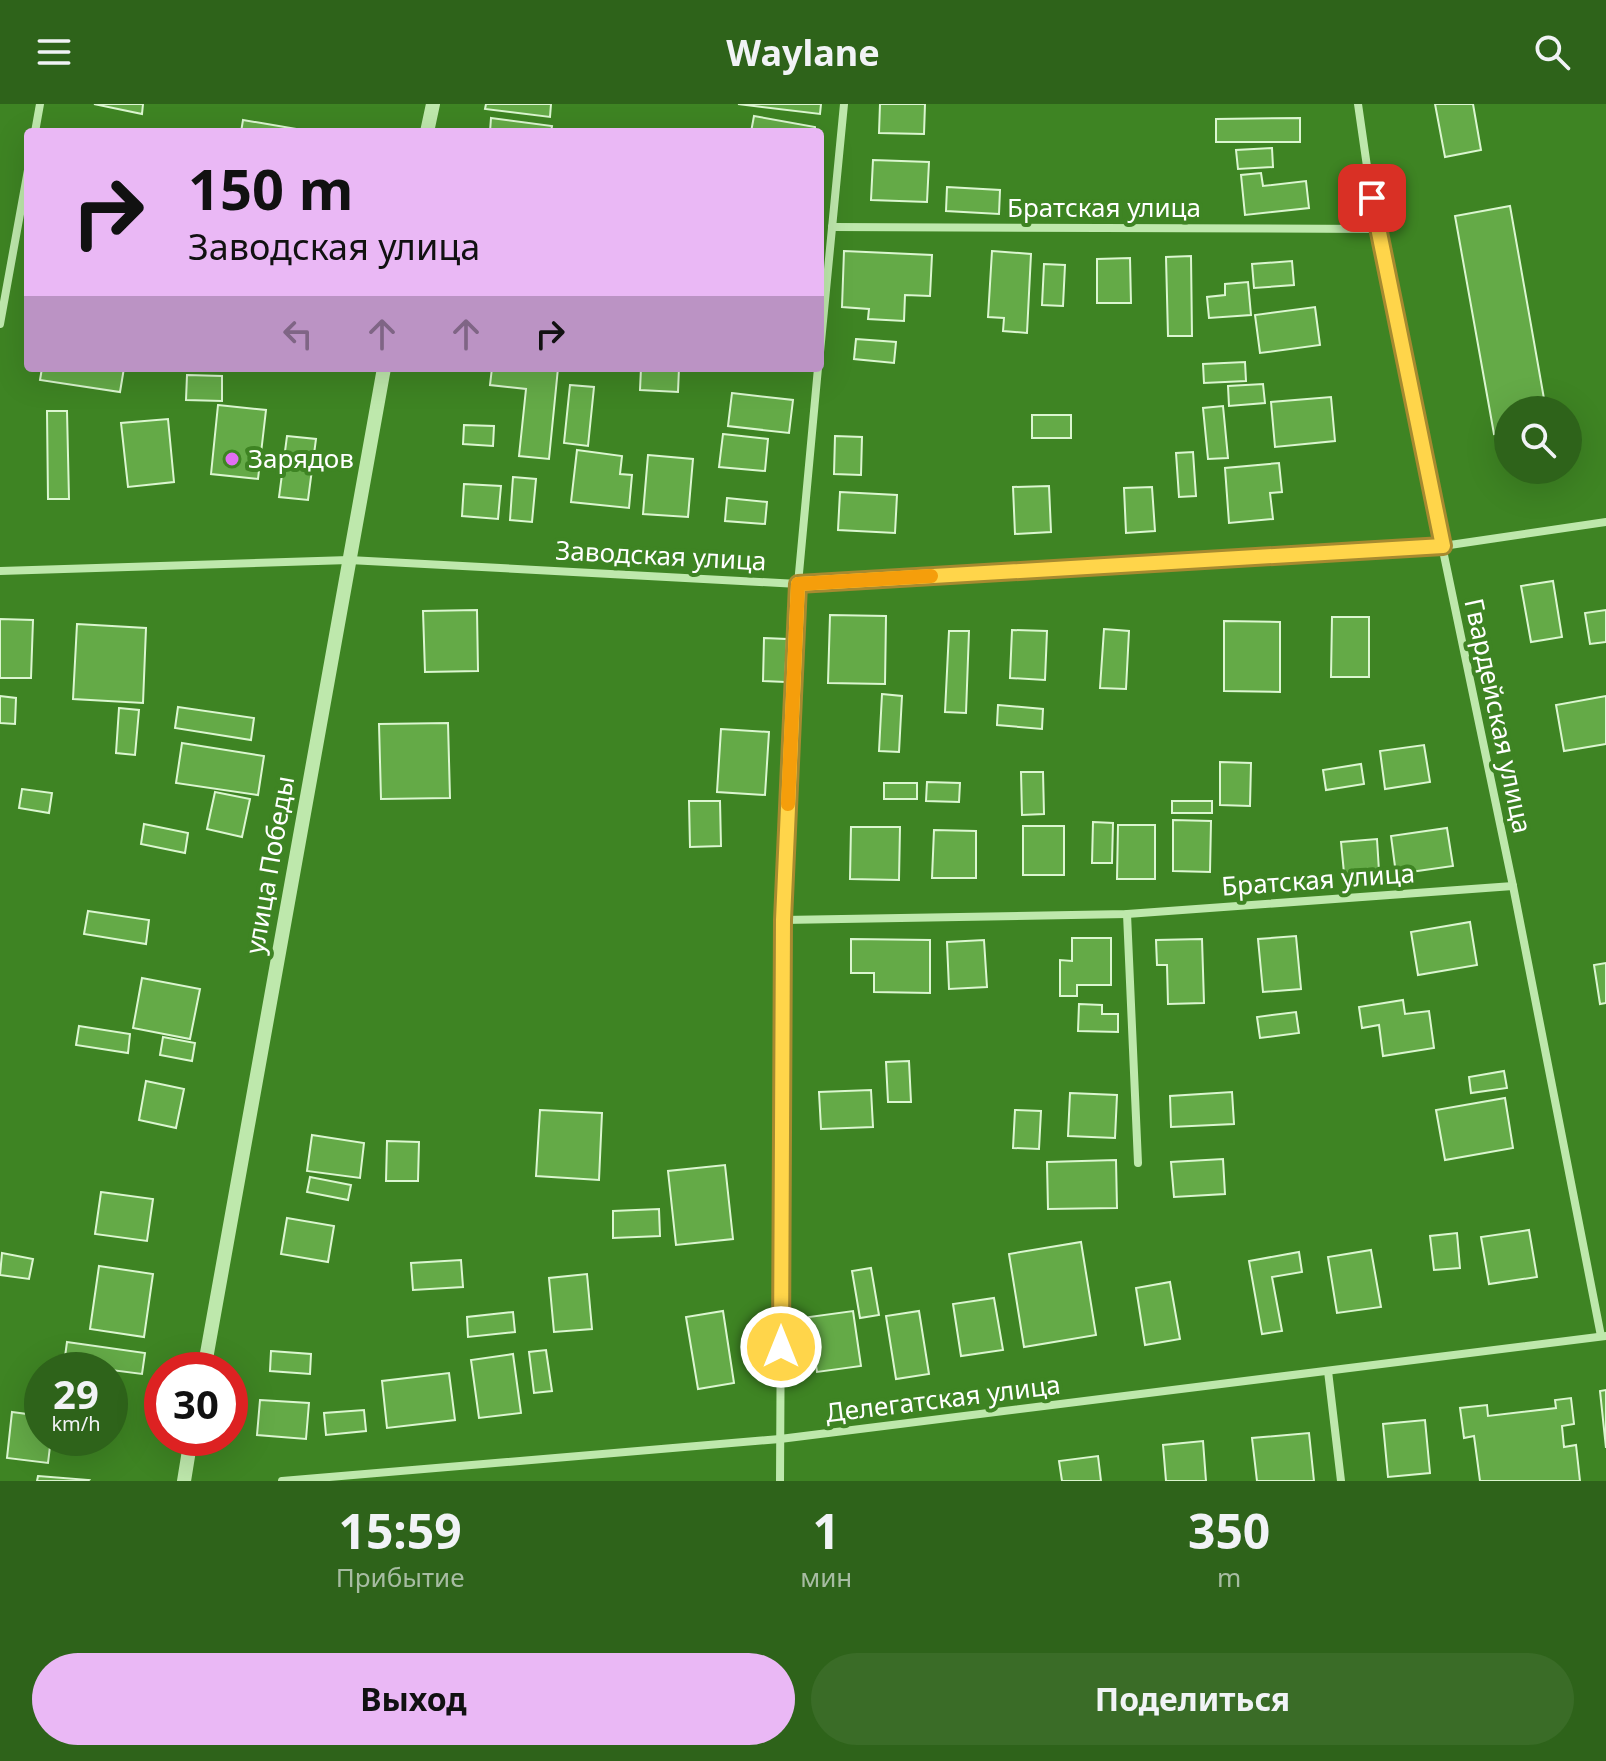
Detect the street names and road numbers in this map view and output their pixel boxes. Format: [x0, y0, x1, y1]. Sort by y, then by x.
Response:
street label: Братская улица [1007, 189, 1201, 225]
street label: Заводская улица [555, 532, 767, 579]
street label: Гвардейская улица [1456, 595, 1541, 837]
street label: улица Победы [236, 773, 302, 957]
street label: Братская улица [1220, 854, 1416, 904]
street label: Делегатская улица [823, 1366, 1062, 1430]

